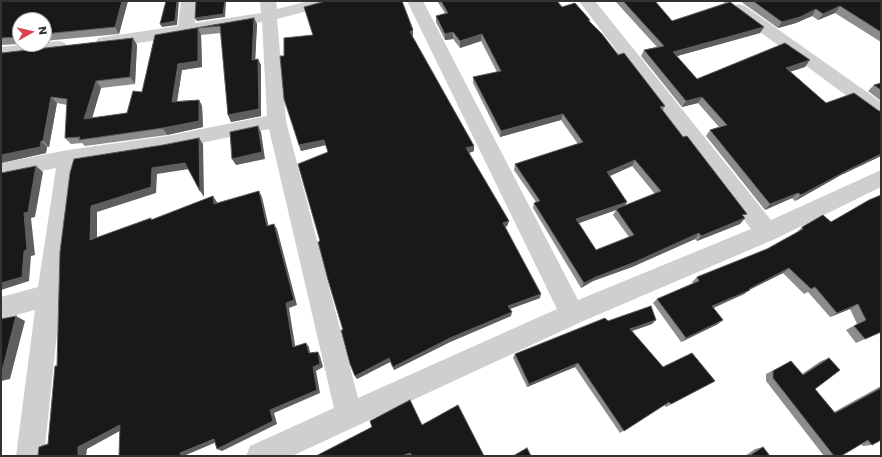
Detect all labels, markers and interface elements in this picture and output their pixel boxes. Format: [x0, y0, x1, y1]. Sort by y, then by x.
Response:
north arrow [12, 12, 52, 52]
text: N [34, 25, 51, 36]

